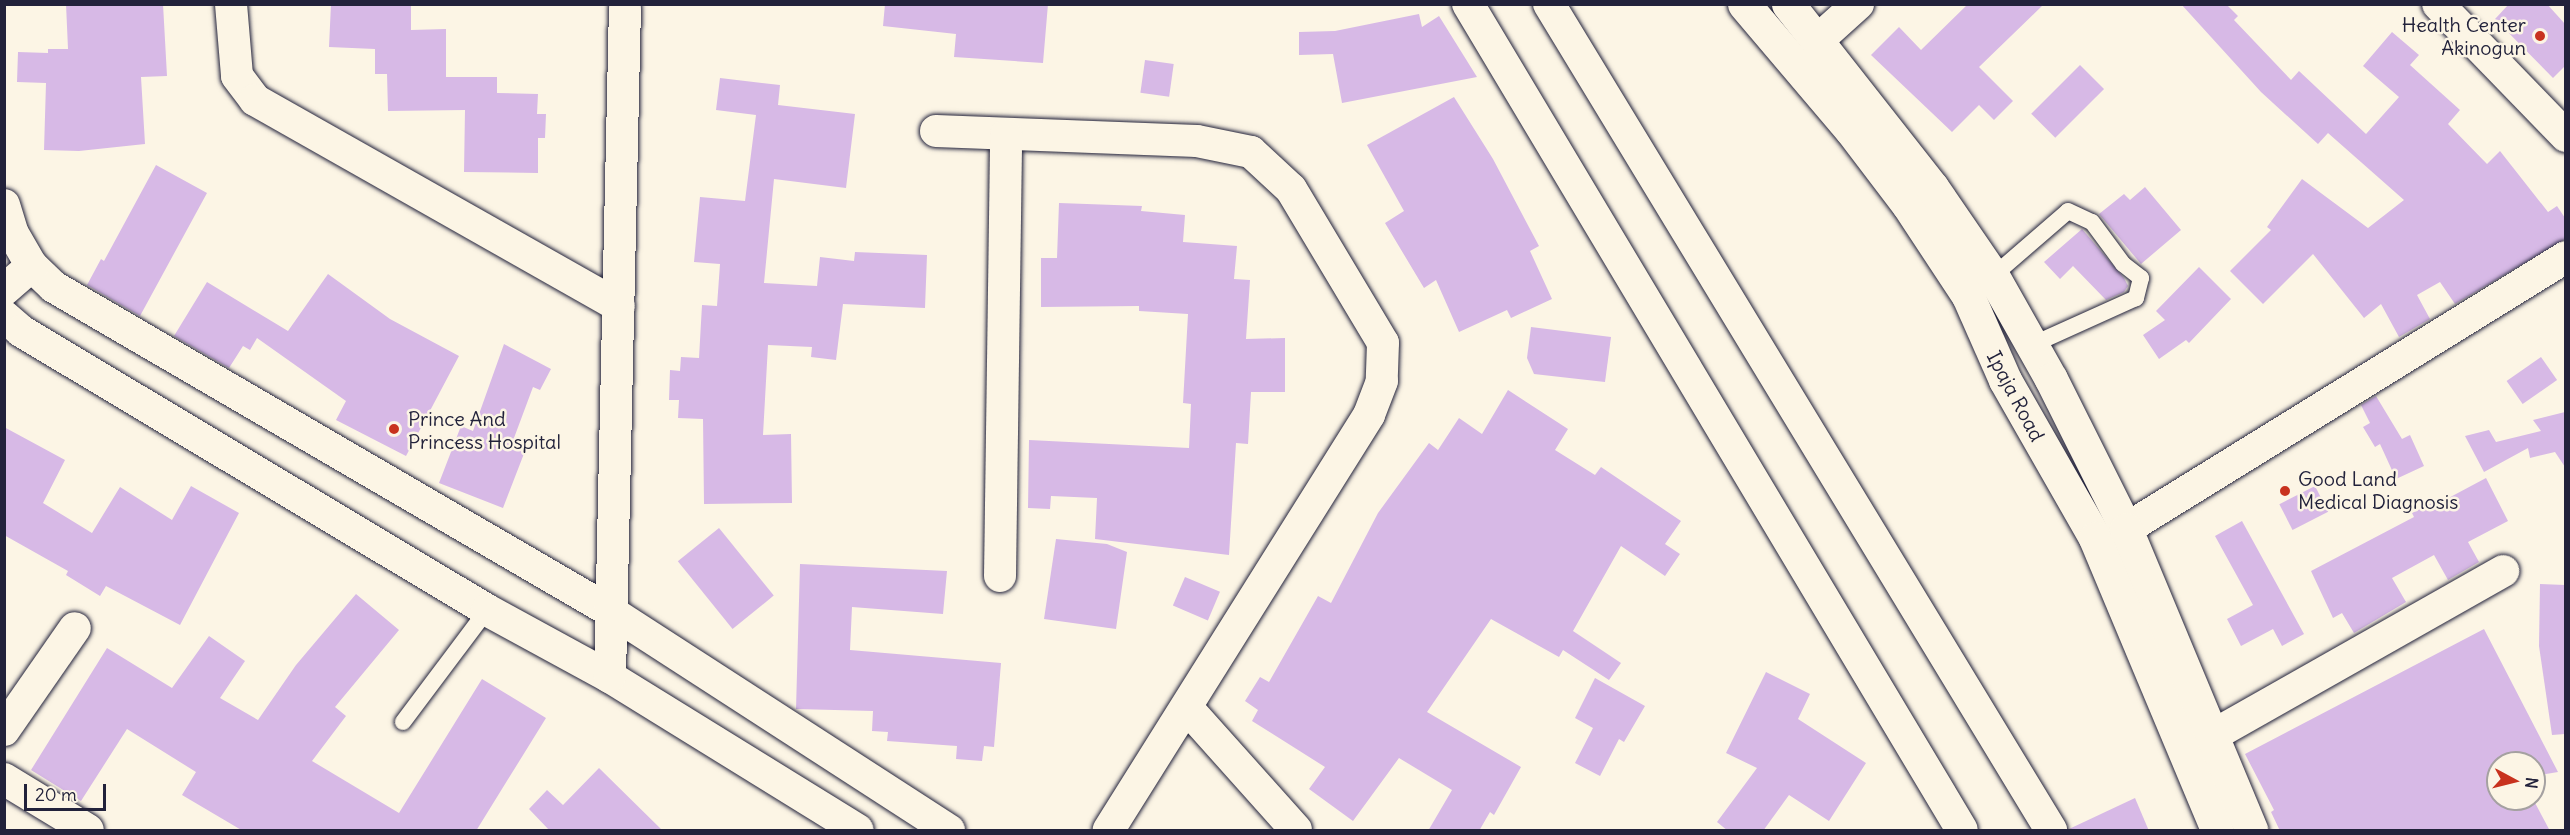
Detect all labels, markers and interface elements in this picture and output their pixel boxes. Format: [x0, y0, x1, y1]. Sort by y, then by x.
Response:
place label: Health Center Akinogun [2402, 13, 2526, 60]
marker: Health Center Akinogun [2531, 27, 2549, 45]
street label: Ipaja Road [1982, 347, 2050, 445]
place label: Prince And Princess Hospital [408, 406, 561, 453]
marker: Prince And Princess Hospital [385, 420, 403, 438]
place label: Good Land Medical Diagnosis [2298, 467, 2458, 514]
marker: Good Land Medical Diagnosis [2276, 482, 2294, 500]
north arrow [2486, 751, 2546, 811]
scale bar [27, 772, 110, 810]
text: N [2521, 776, 2542, 790]
text: 20 m [35, 783, 77, 806]

